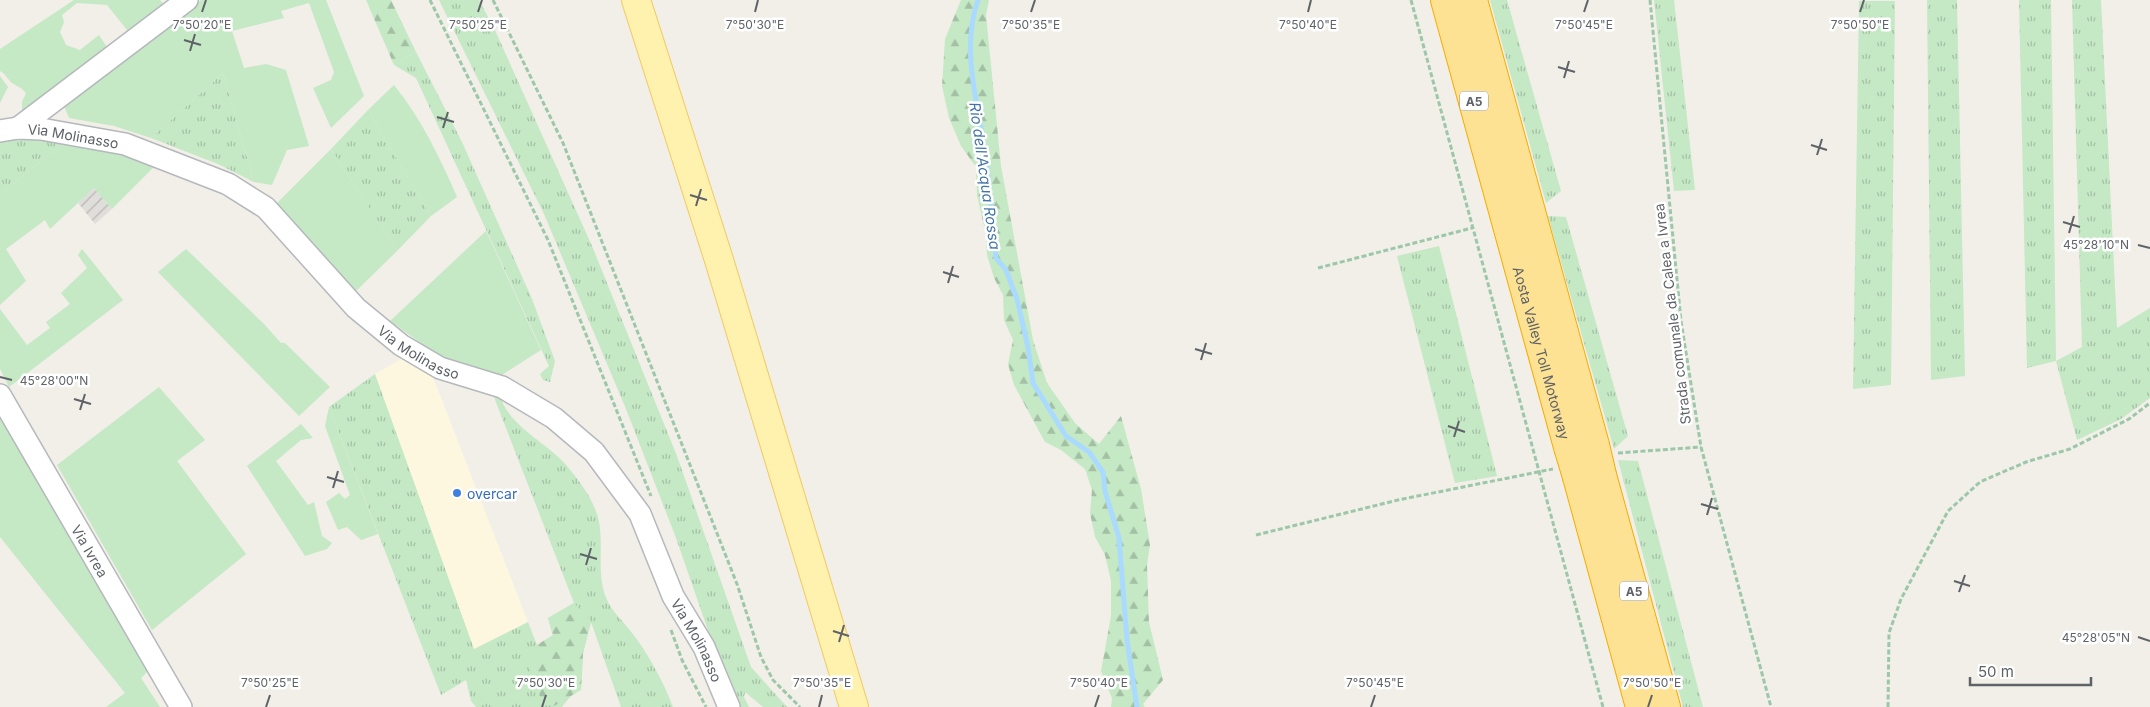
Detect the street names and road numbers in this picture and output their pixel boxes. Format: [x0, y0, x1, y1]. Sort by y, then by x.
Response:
road number: A5 [1460, 92, 1488, 110]
street label: Via Molinasso [27, 120, 120, 151]
street label: Strada comunale da Calea a Ivrea [1650, 203, 1694, 425]
street label: Aosta Valley Toll Motorway [1510, 265, 1574, 441]
street label: Via Molinasso [375, 321, 462, 382]
street label: Via Ivrea [68, 521, 112, 580]
road number: A5 [1620, 582, 1648, 600]
street label: Via Molinasso [668, 595, 726, 684]

